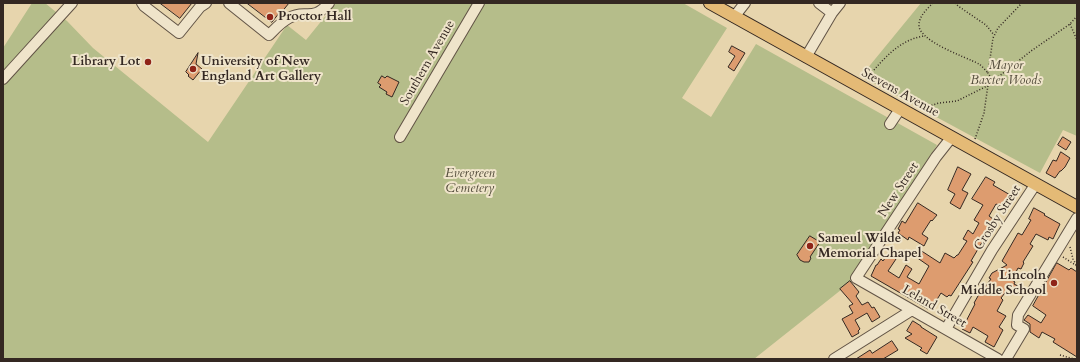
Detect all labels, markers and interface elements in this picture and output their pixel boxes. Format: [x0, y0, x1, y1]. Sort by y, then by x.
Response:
place label: Proctor Hall [278, 9, 351, 25]
marker: Proctor Hall [265, 12, 275, 22]
street label: Southern Avenue [397, 18, 459, 108]
place label: Library Lot [72, 54, 140, 70]
place label: University of New England Art Gallery [201, 54, 321, 85]
marker: Library Lot [143, 57, 153, 67]
park label: Mayor Baxter Woods [970, 58, 1042, 89]
marker: University of New England Art Gallery [188, 64, 198, 74]
street label: Stevens Avenue [858, 65, 942, 121]
street label: New Street [876, 160, 922, 220]
park label: Evergreen Cemetery [445, 166, 495, 197]
street label: Crosby Street [971, 182, 1025, 254]
place label: Sameul Wilde Memorial Chapel [818, 231, 921, 262]
marker: Sameul Wilde Memorial Chapel [805, 241, 815, 251]
place label: Lincoln Middle School [961, 268, 1046, 299]
marker: Lincoln Middle School [1049, 278, 1059, 288]
street label: Leland Street [899, 282, 969, 332]

